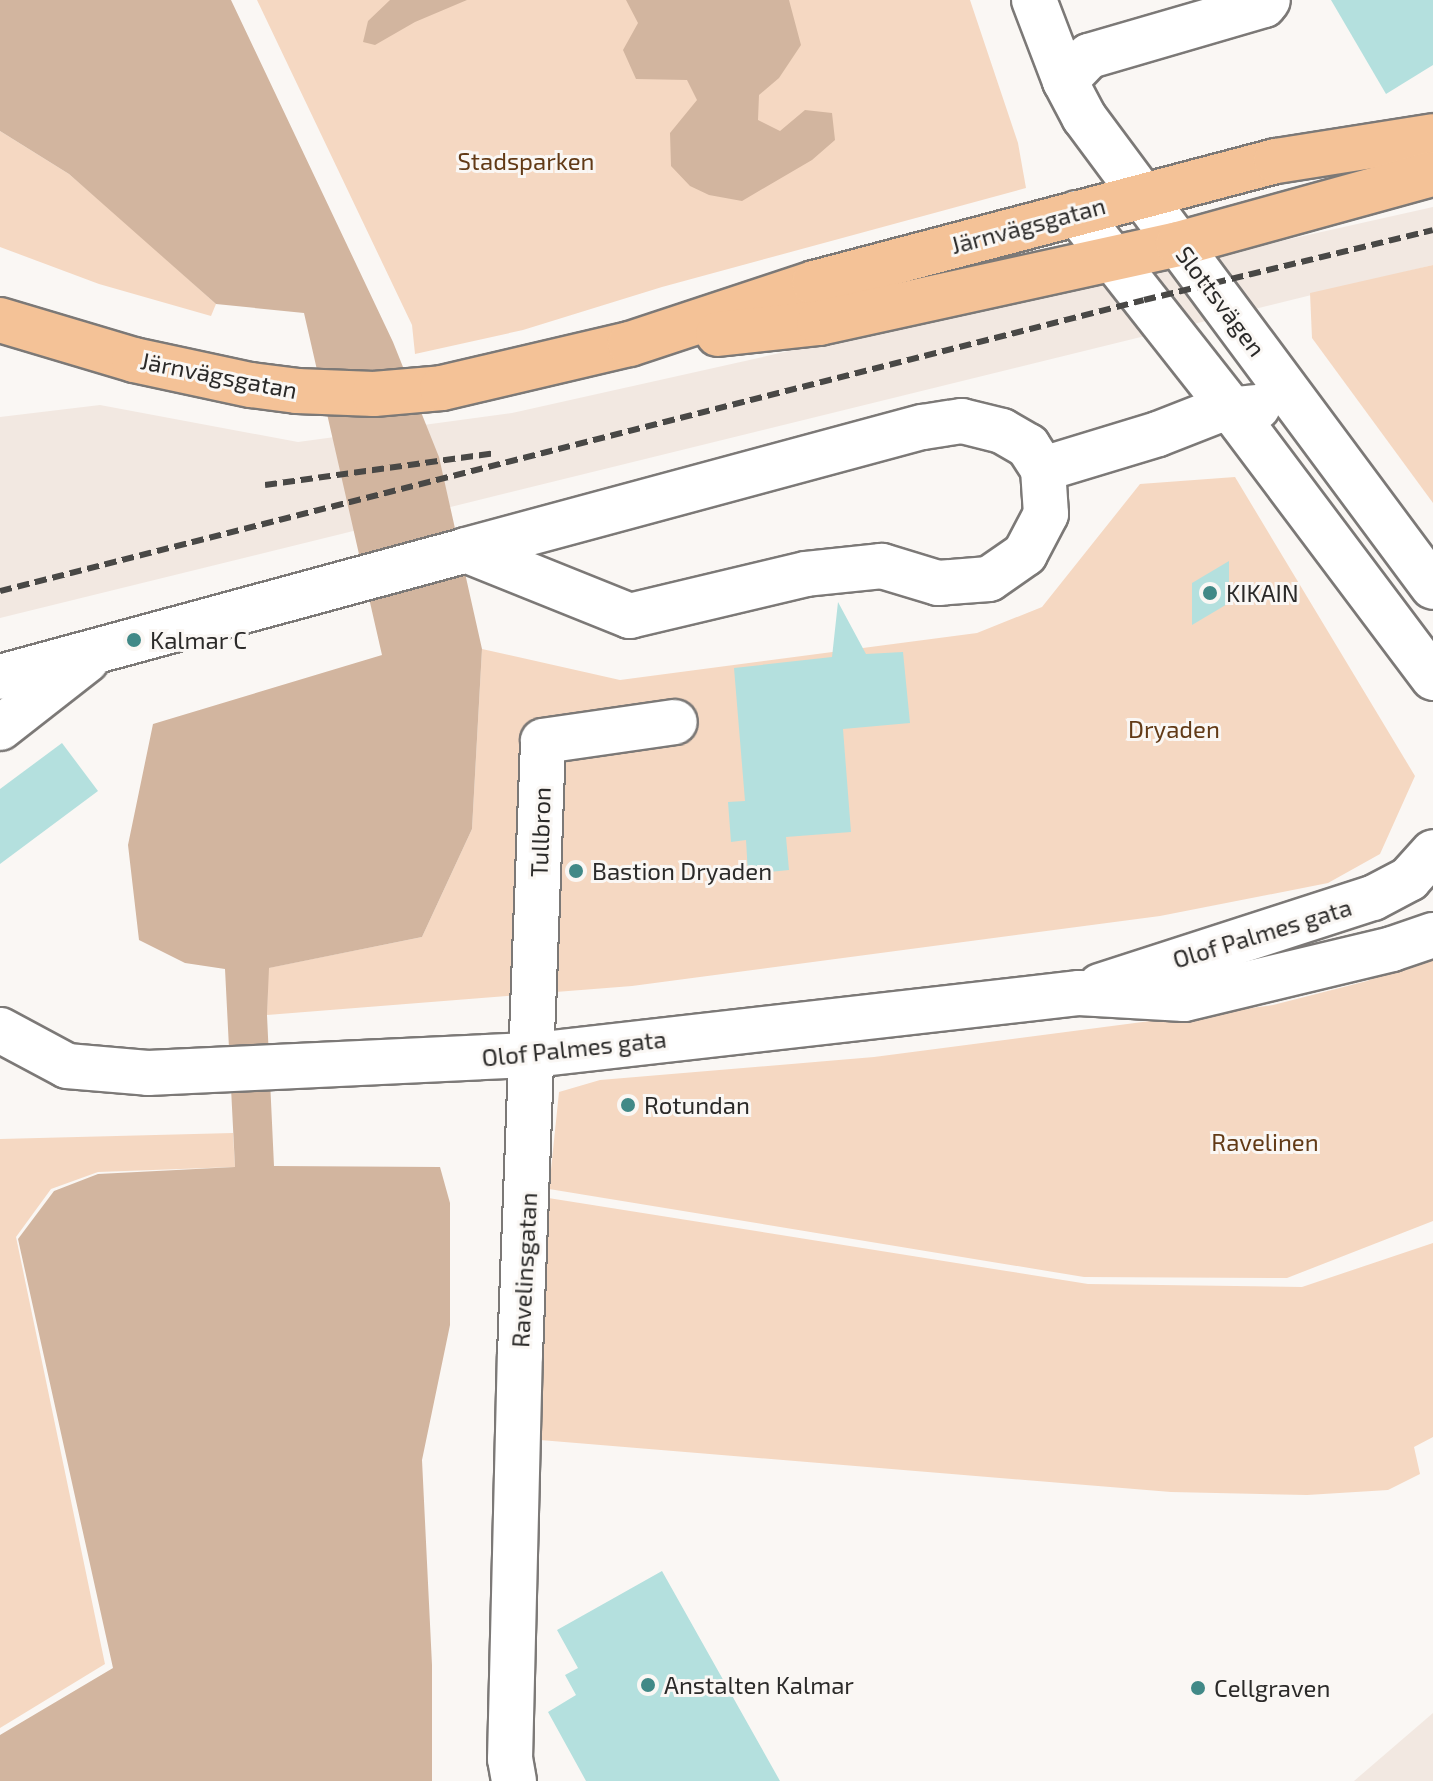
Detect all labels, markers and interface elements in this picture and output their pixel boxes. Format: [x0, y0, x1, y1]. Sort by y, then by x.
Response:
park label: Stadsparken [458, 147, 594, 175]
street label: Järnvägsgatan [947, 191, 1109, 259]
street label: Slottsvägen [1170, 240, 1272, 362]
street label: Järnvägsgatan [138, 346, 300, 404]
place label: KIKAIN [1226, 579, 1299, 607]
marker: KIKAIN [1201, 584, 1219, 602]
place label: Kalmar C [150, 626, 247, 654]
marker: Kalmar C [125, 631, 143, 649]
park label: Dryaden [1128, 715, 1220, 743]
street label: Tullbron [524, 786, 556, 878]
place label: Bastion Dryaden [592, 857, 772, 885]
marker: Bastion Dryaden [567, 862, 585, 880]
street label: Olof Palmes gata [1169, 892, 1355, 974]
street label: Olof Palmes gata [480, 1024, 668, 1072]
place label: Rotundan [644, 1091, 750, 1119]
marker: Rotundan [619, 1096, 637, 1114]
park label: Ravelinen [1211, 1128, 1319, 1156]
street label: Ravelinsgatan [506, 1192, 542, 1348]
place label: Anstalten Kalmar [664, 1671, 854, 1699]
place label: Cellgraven [1214, 1674, 1330, 1702]
marker: Anstalten Kalmar [639, 1676, 657, 1694]
marker: Cellgraven [1189, 1679, 1207, 1697]

